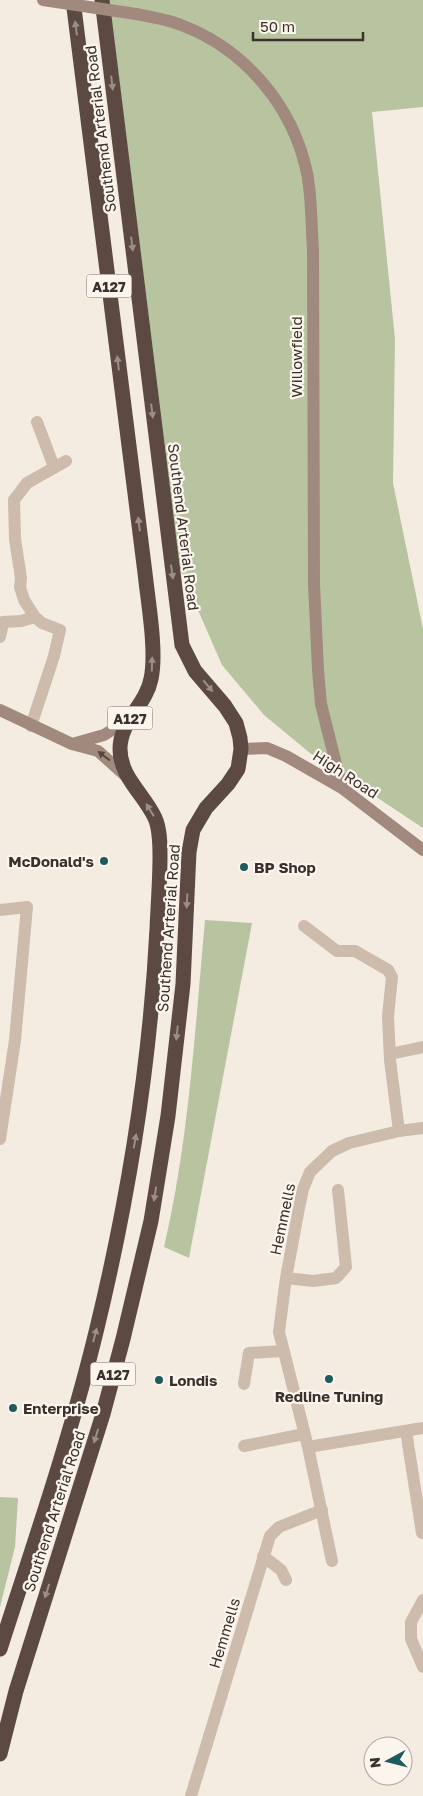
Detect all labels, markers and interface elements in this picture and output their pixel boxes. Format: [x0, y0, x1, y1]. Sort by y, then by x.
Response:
scale bar [253, 10, 363, 42]
text: 50 m [260, 17, 295, 35]
one-way arrow [72, 20, 80, 36]
street label: Southend Arterial Road [81, 44, 119, 214]
one-way arrow [108, 75, 116, 91]
one-way arrow [128, 237, 136, 253]
road number: A127 [86, 274, 132, 298]
street label: Willowfield [287, 316, 305, 398]
one-way arrow [114, 355, 122, 371]
one-way arrow [148, 403, 156, 419]
street label: Southend Arterial Road [165, 442, 203, 612]
one-way arrow [135, 516, 143, 532]
one-way arrow [168, 565, 176, 581]
one-way arrow [149, 655, 157, 671]
one-way arrow [202, 680, 213, 693]
road number: A127 [108, 706, 152, 730]
street label: High Road [310, 746, 382, 802]
one-way arrow [97, 751, 111, 761]
one-way arrow [146, 803, 155, 816]
street label: Southend Arterial Road [153, 843, 183, 1013]
place label: McDonald's [8, 852, 94, 870]
marker: McDonald's [98, 855, 110, 867]
place label: BP Shop [254, 858, 316, 876]
marker: BP Shop [238, 861, 250, 873]
one-way arrow [182, 893, 190, 909]
one-way arrow [173, 1025, 181, 1041]
one-way arrow [131, 1133, 139, 1149]
street label: Hemmells [266, 1181, 298, 1257]
one-way arrow [151, 1186, 159, 1202]
one-way arrow [92, 1327, 100, 1342]
road number: A127 [90, 1362, 136, 1386]
place label: Londis [169, 1371, 217, 1389]
marker: Redline Tuning [323, 1373, 335, 1385]
marker: Londis [153, 1374, 165, 1386]
place label: Redline Tuning [275, 1387, 383, 1405]
place label: Enterprise [23, 1399, 99, 1417]
marker: Enterprise [7, 1402, 19, 1414]
street label: Southend Arterial Road [19, 1428, 89, 1594]
one-way arrow [92, 1429, 100, 1444]
one-way arrow [43, 1584, 50, 1599]
street label: Hemmells [205, 1595, 243, 1670]
north arrow [363, 1736, 413, 1786]
text: N [366, 1756, 384, 1769]

